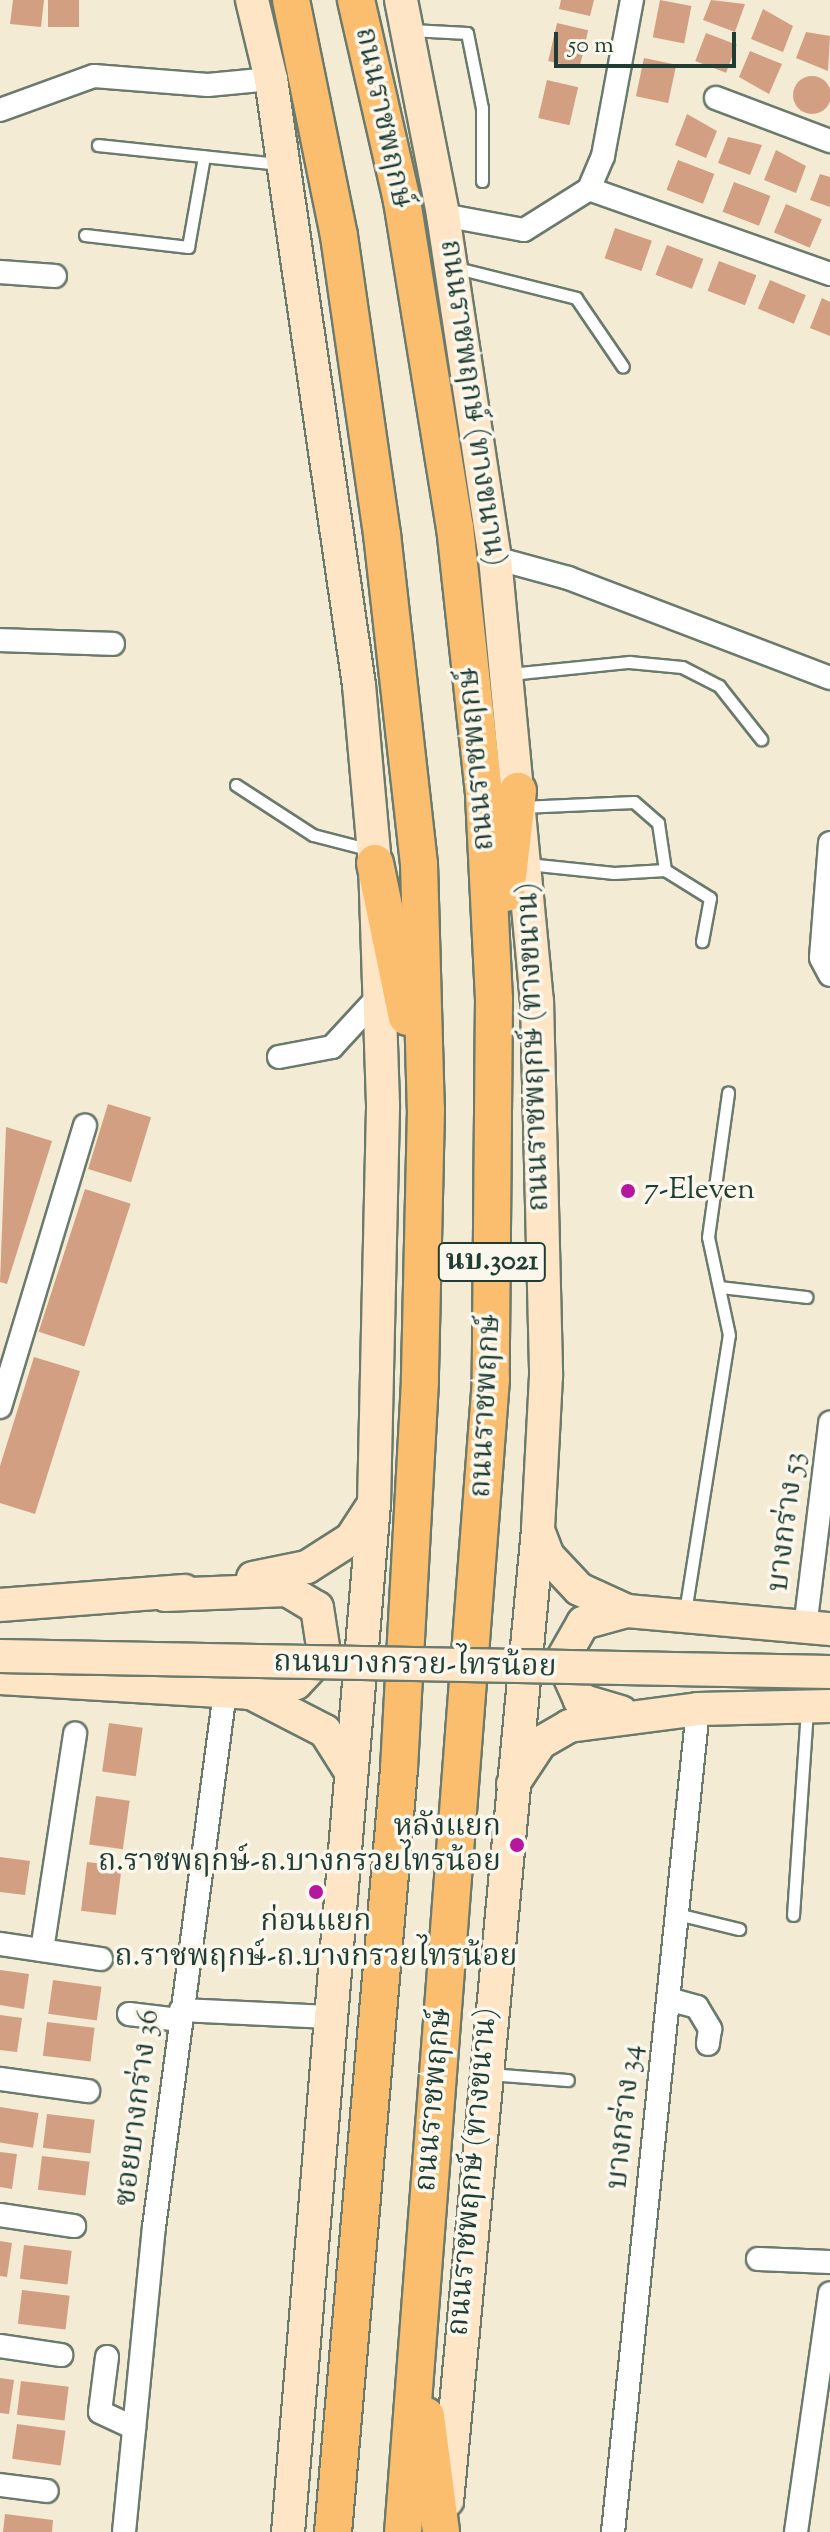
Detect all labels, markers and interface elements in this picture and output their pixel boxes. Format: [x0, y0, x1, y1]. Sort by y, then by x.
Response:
scale bar [558, 16, 740, 66]
street label: ถนนราชพฤกษ์ [345, 24, 419, 212]
text: 50 m [568, 29, 614, 63]
street label: ถนนราชพฤกษ์ (ทางขนาน) [430, 237, 512, 569]
street label: ถนนราชพฤกษ์ [452, 666, 504, 852]
street label: ถนนราชพฤกษ์ (ทางขนาน) [511, 882, 559, 1212]
place label: 7-Eleven [644, 1173, 755, 1209]
marker: 7-Eleven [619, 1182, 637, 1200]
road number: นบ.3021 [436, 1238, 548, 1286]
street label: ถนนราชพฤกษ์ [464, 1313, 510, 1499]
street label: บางกร่าง 53 [762, 1450, 814, 1594]
street label: ถนนบางกรวย-ไทรน้อย [273, 1646, 557, 1686]
place label: หลังแยก ถ.ราชพฤกษ์-ถ.บางกรวยไทรน้อย [98, 1810, 501, 1880]
marker: หลังแยก ถ.ราชพฤกษ์-ถ.บางกรวยไทรน้อย [508, 1836, 526, 1854]
marker: ก่อนแยก ถ.ราชพฤกษ์-ถ.บางกรวยไทรน้อย [307, 1883, 325, 1901]
place label: ก่อนแยก ถ.ราชพฤกษ์-ถ.บางกรวยไทรน้อย [114, 1905, 518, 1976]
street label: ถนนราชพฤกษ์ (ทางขนาน) [442, 2006, 506, 2338]
street label: ซอยบางกร่าง 36 [109, 2007, 169, 2209]
street label: ถนนราชพฤกษ์ [409, 2007, 461, 2193]
street label: บางกร่าง 34 [601, 2043, 651, 2191]

